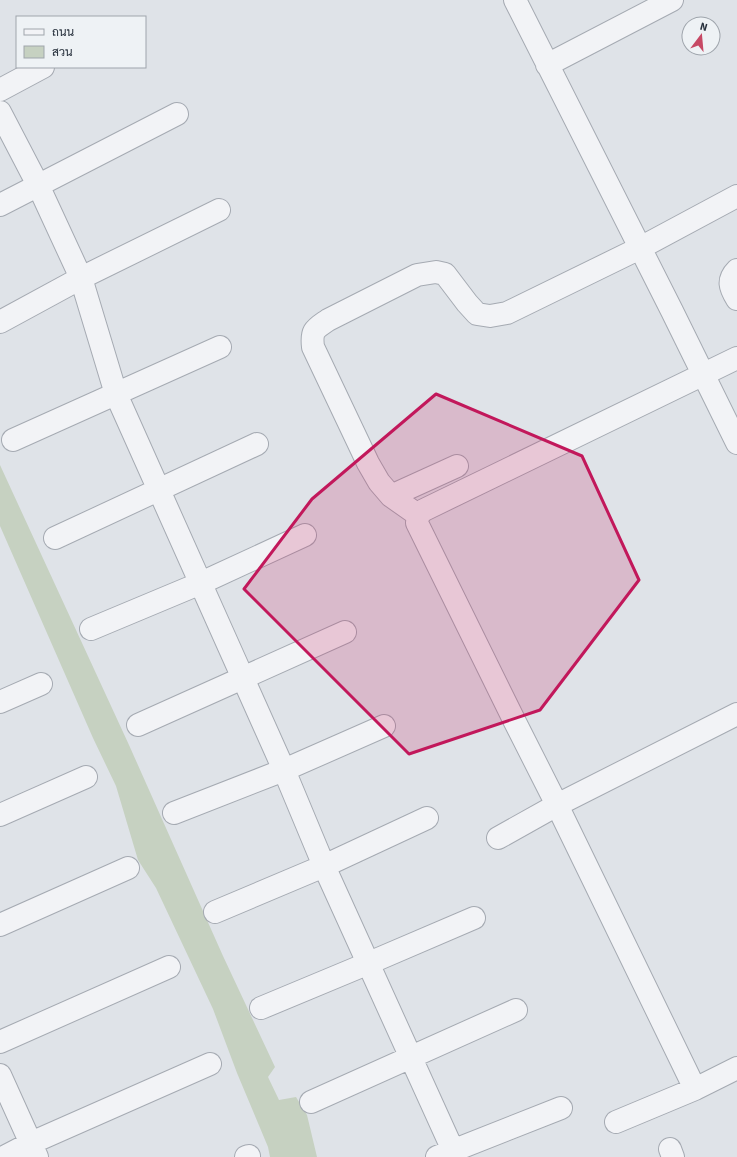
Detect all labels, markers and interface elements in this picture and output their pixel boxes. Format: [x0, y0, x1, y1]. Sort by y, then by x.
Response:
legend [16, 16, 146, 68]
north arrow [681, 16, 721, 56]
text: N [698, 19, 709, 35]
text: ถนน [52, 24, 75, 41]
text: สวน [52, 44, 73, 61]

